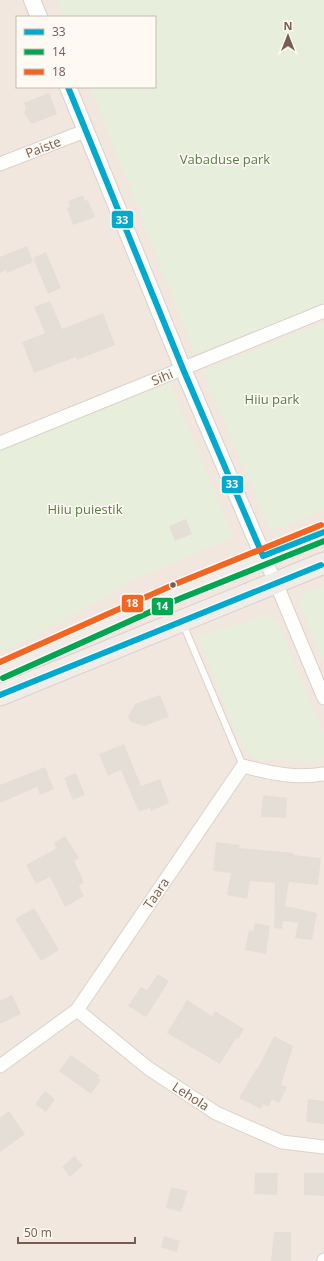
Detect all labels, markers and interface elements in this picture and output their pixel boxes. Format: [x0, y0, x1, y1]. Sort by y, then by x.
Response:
legend [16, 16, 156, 88]
north arrow [268, 16, 308, 56]
text: N [284, 18, 292, 33]
text: 33 [52, 23, 66, 40]
text: 14 [52, 43, 66, 60]
text: 18 [52, 63, 66, 80]
street label: Paiste [23, 132, 63, 162]
park label: Vabaduse park [180, 150, 270, 168]
line badge: 33 [111, 210, 134, 229]
text: 33 [116, 212, 128, 227]
street label: Sihi [149, 365, 175, 389]
park label: Hiiu park [245, 390, 300, 408]
line badge: 33 [221, 475, 244, 494]
text: 33 [226, 476, 238, 491]
park label: Hiiu puiestik [48, 500, 123, 518]
unlabelled marker [168, 580, 178, 590]
line badge: 18 [121, 594, 144, 613]
text: 18 [126, 595, 138, 610]
line badge: 14 [151, 597, 174, 616]
text: 14 [156, 598, 169, 613]
street label: Taara [139, 874, 173, 912]
street label: Lehola [169, 1077, 213, 1115]
scale bar [18, 1219, 135, 1245]
text: 50 m [24, 1224, 52, 1241]

